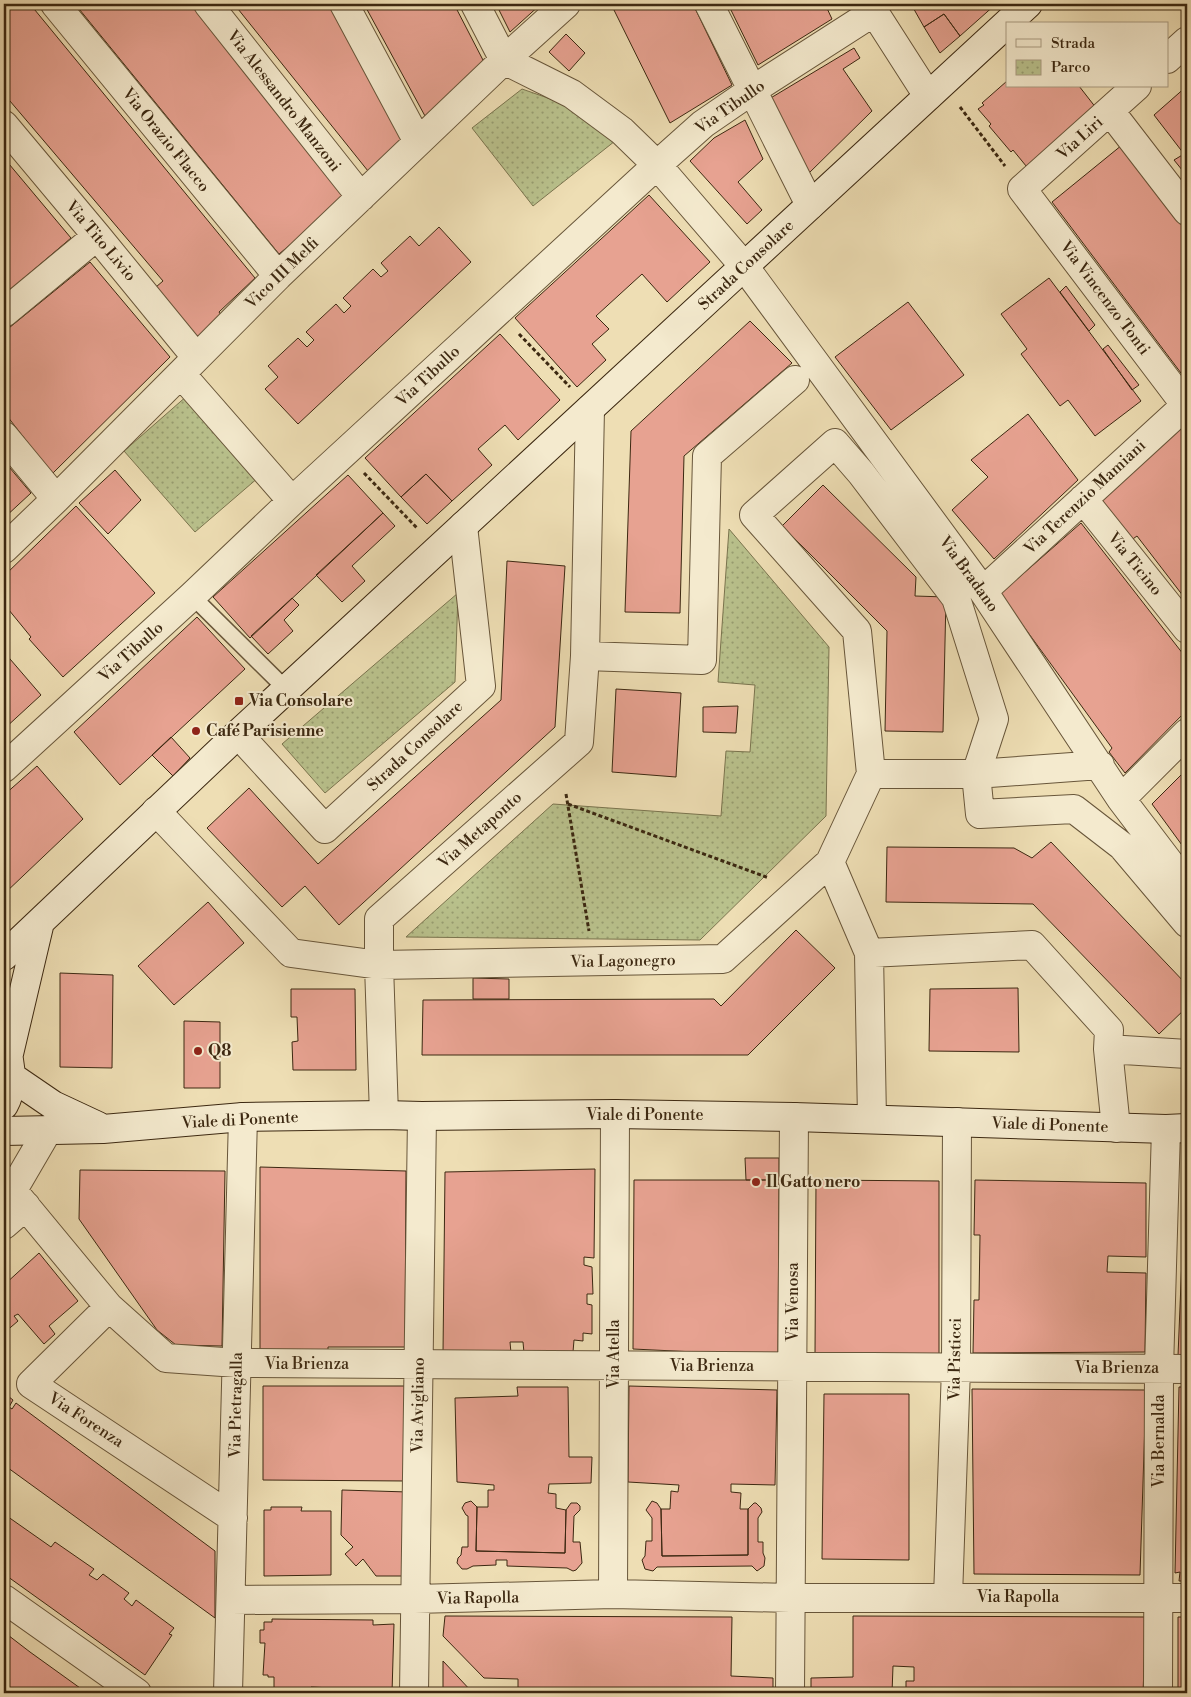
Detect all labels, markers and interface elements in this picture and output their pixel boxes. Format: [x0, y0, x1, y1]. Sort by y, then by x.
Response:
legend [1006, 22, 1168, 88]
street label: Via Alessandro Manzoni [222, 25, 345, 176]
text: Strada [1051, 34, 1095, 53]
text: Parco [1051, 58, 1090, 77]
street label: Via Tibullo [691, 76, 769, 139]
street label: Via Orazio Flacco [117, 83, 214, 196]
street label: Via Liri [1052, 112, 1107, 165]
street label: Via Tito Livio [61, 196, 141, 285]
street label: Strada Consolare [694, 216, 798, 314]
street label: Vico III Melfi [240, 233, 323, 314]
street label: Via Vincenzo Tonti [1055, 236, 1154, 359]
street label: Via Tibullo [391, 341, 464, 411]
street label: Via Terenzio Mamiani [1019, 435, 1150, 559]
street label: Via Ticino [1103, 528, 1167, 600]
street label: Via Bradano [934, 531, 1003, 616]
street label: Via Tibullo [94, 618, 168, 687]
place label: Via Consolare [248, 691, 353, 711]
marker: Via Consolare [233, 695, 245, 707]
street label: Strada Consolare [363, 697, 467, 795]
place label: Café Parisienne [206, 721, 324, 741]
marker: Café Parisienne [190, 725, 202, 737]
street label: Via Metaponto [433, 787, 526, 873]
street label: Via Lagonegro [569, 950, 676, 972]
place label: Q8 [208, 1041, 231, 1061]
marker: Q8 [192, 1045, 204, 1057]
street label: Viale di Ponente [585, 1105, 704, 1125]
street label: Viale di Ponente [180, 1107, 299, 1133]
street label: Viale di Ponente [990, 1113, 1109, 1137]
place label: Il Gatto nero [766, 1172, 861, 1192]
marker: Il Gatto nero [750, 1176, 762, 1188]
street label: Via Venosa [783, 1262, 803, 1343]
street label: Via Pisticci [944, 1317, 966, 1402]
street label: Via Atella [604, 1318, 624, 1390]
street label: Via Pietragalla [225, 1351, 247, 1459]
street label: Via Brienza [264, 1354, 350, 1374]
street label: Via Brienza [669, 1356, 755, 1376]
street label: Via Avigliano [407, 1357, 429, 1454]
street label: Via Brienza [1074, 1358, 1160, 1378]
street label: Via Forenza [44, 1388, 128, 1452]
street label: Via Bernalda [1149, 1393, 1169, 1489]
street label: Via Rapolla [436, 1587, 520, 1609]
street label: Via Rapolla [976, 1587, 1060, 1607]

